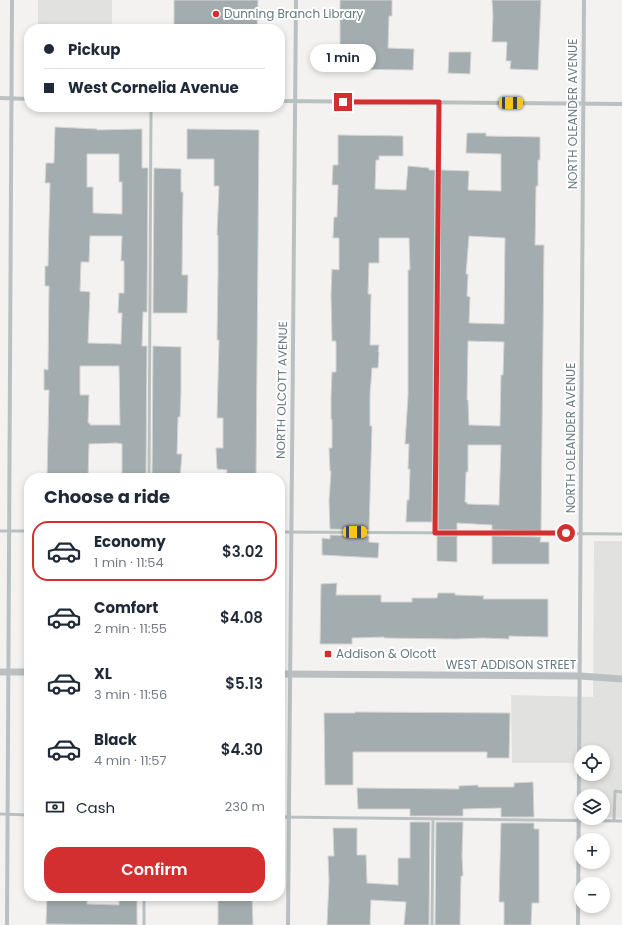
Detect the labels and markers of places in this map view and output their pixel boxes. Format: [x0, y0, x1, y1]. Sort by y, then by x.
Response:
place label: Dunning Branch Library [224, 5, 364, 22]
marker: Dunning Branch Library [211, 9, 221, 19]
place label: Addison & Olcott [336, 645, 436, 662]
marker: Addison & Olcott [323, 649, 333, 659]

